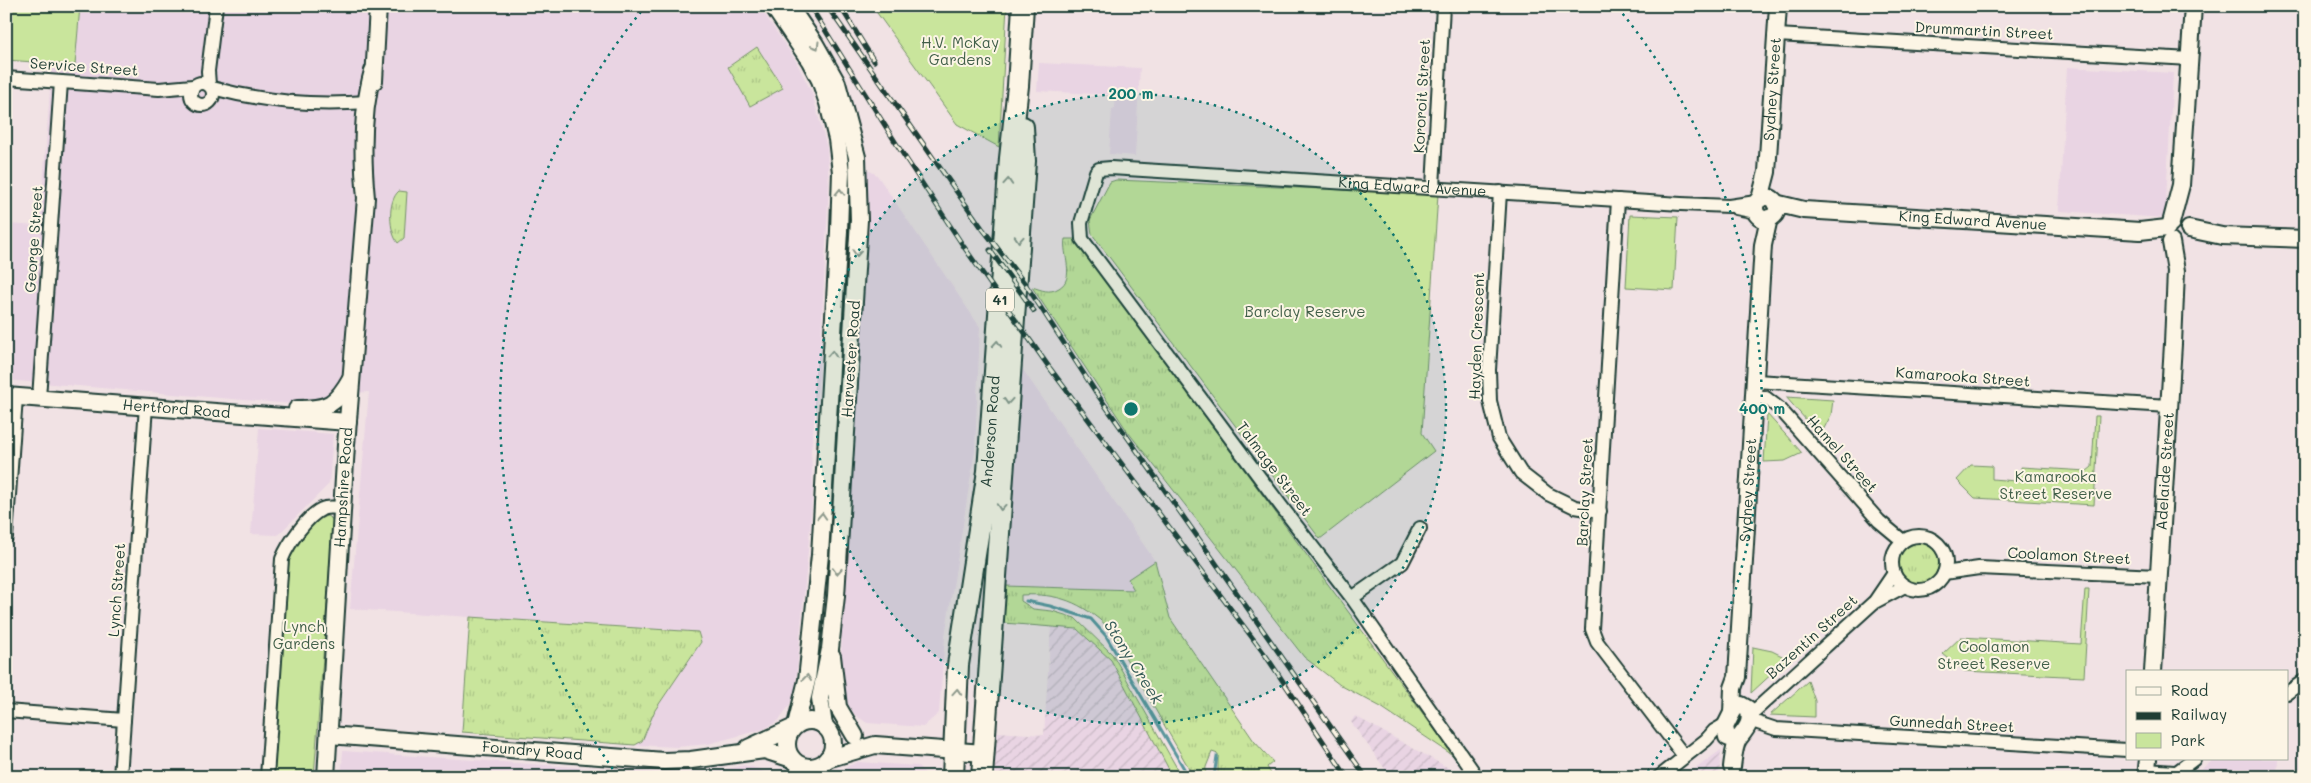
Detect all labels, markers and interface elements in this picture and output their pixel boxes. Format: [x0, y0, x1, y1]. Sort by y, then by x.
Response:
street label: Drummartin Street [1914, 16, 2054, 44]
park label: H.V. McKay Gardens [921, 32, 999, 69]
street label: Sydney Street [1758, 37, 1785, 141]
street label: Kororoit Street [1408, 38, 1434, 154]
one-way arrow [810, 41, 820, 50]
street label: Service Street [29, 52, 139, 80]
text: 200 m [1109, 83, 1154, 103]
street label: King Edward Avenue [1338, 171, 1487, 201]
one-way arrow [1002, 178, 1013, 186]
street label: George Street [19, 185, 47, 293]
one-way arrow [835, 188, 846, 196]
street label: King Edward Avenue [1898, 205, 2048, 234]
one-way arrow [1014, 235, 1025, 243]
one-way arrow [851, 249, 862, 257]
street label: Hayden Crescent [1464, 272, 1488, 400]
road number: 41 [986, 288, 1014, 312]
street label: Harvester Road [836, 300, 864, 418]
park label: Barclay Reserve [1245, 301, 1365, 321]
one-way arrow [991, 340, 1002, 348]
one-way arrow [826, 350, 837, 358]
street label: Kamarooka Street [1895, 361, 2031, 391]
street label: Anderson Road [975, 375, 1004, 488]
street label: Hertford Road [122, 394, 231, 422]
one-way arrow [1003, 397, 1014, 405]
text: 400 m [1739, 398, 1785, 418]
centre of rings [1122, 400, 1140, 418]
street label: Hamel Street [1803, 410, 1883, 496]
street label: Adelaide Street [2151, 412, 2178, 531]
street label: Talmage Street [1233, 417, 1317, 520]
street label: Hampshire Road [329, 426, 356, 548]
street label: Barclay Street [1571, 437, 1597, 547]
street label: Sydney Street [1734, 438, 1760, 542]
park label: Kamarooka Street Reserve [2000, 466, 2112, 503]
one-way arrow [996, 503, 1007, 511]
one-way arrow [817, 512, 828, 520]
street label: Lynch Street [103, 542, 129, 637]
street label: Coolamon Street [2007, 542, 2131, 568]
one-way arrow [832, 567, 843, 575]
street label: Bazentin Street [1761, 590, 1861, 683]
park label: Lynch Gardens [273, 616, 335, 653]
water label: Stony Creek [1100, 616, 1169, 708]
park label: Coolamon Street Reserve [1938, 636, 2050, 673]
legend [2126, 670, 2288, 760]
one-way arrow [802, 674, 812, 682]
text: Road [2171, 680, 2208, 700]
one-way arrow [951, 688, 962, 696]
text: Railway [2171, 704, 2227, 724]
street label: Gunnedah Street [1889, 710, 2015, 736]
text: Park [2171, 730, 2205, 750]
street label: Foundry Road [481, 736, 584, 764]

